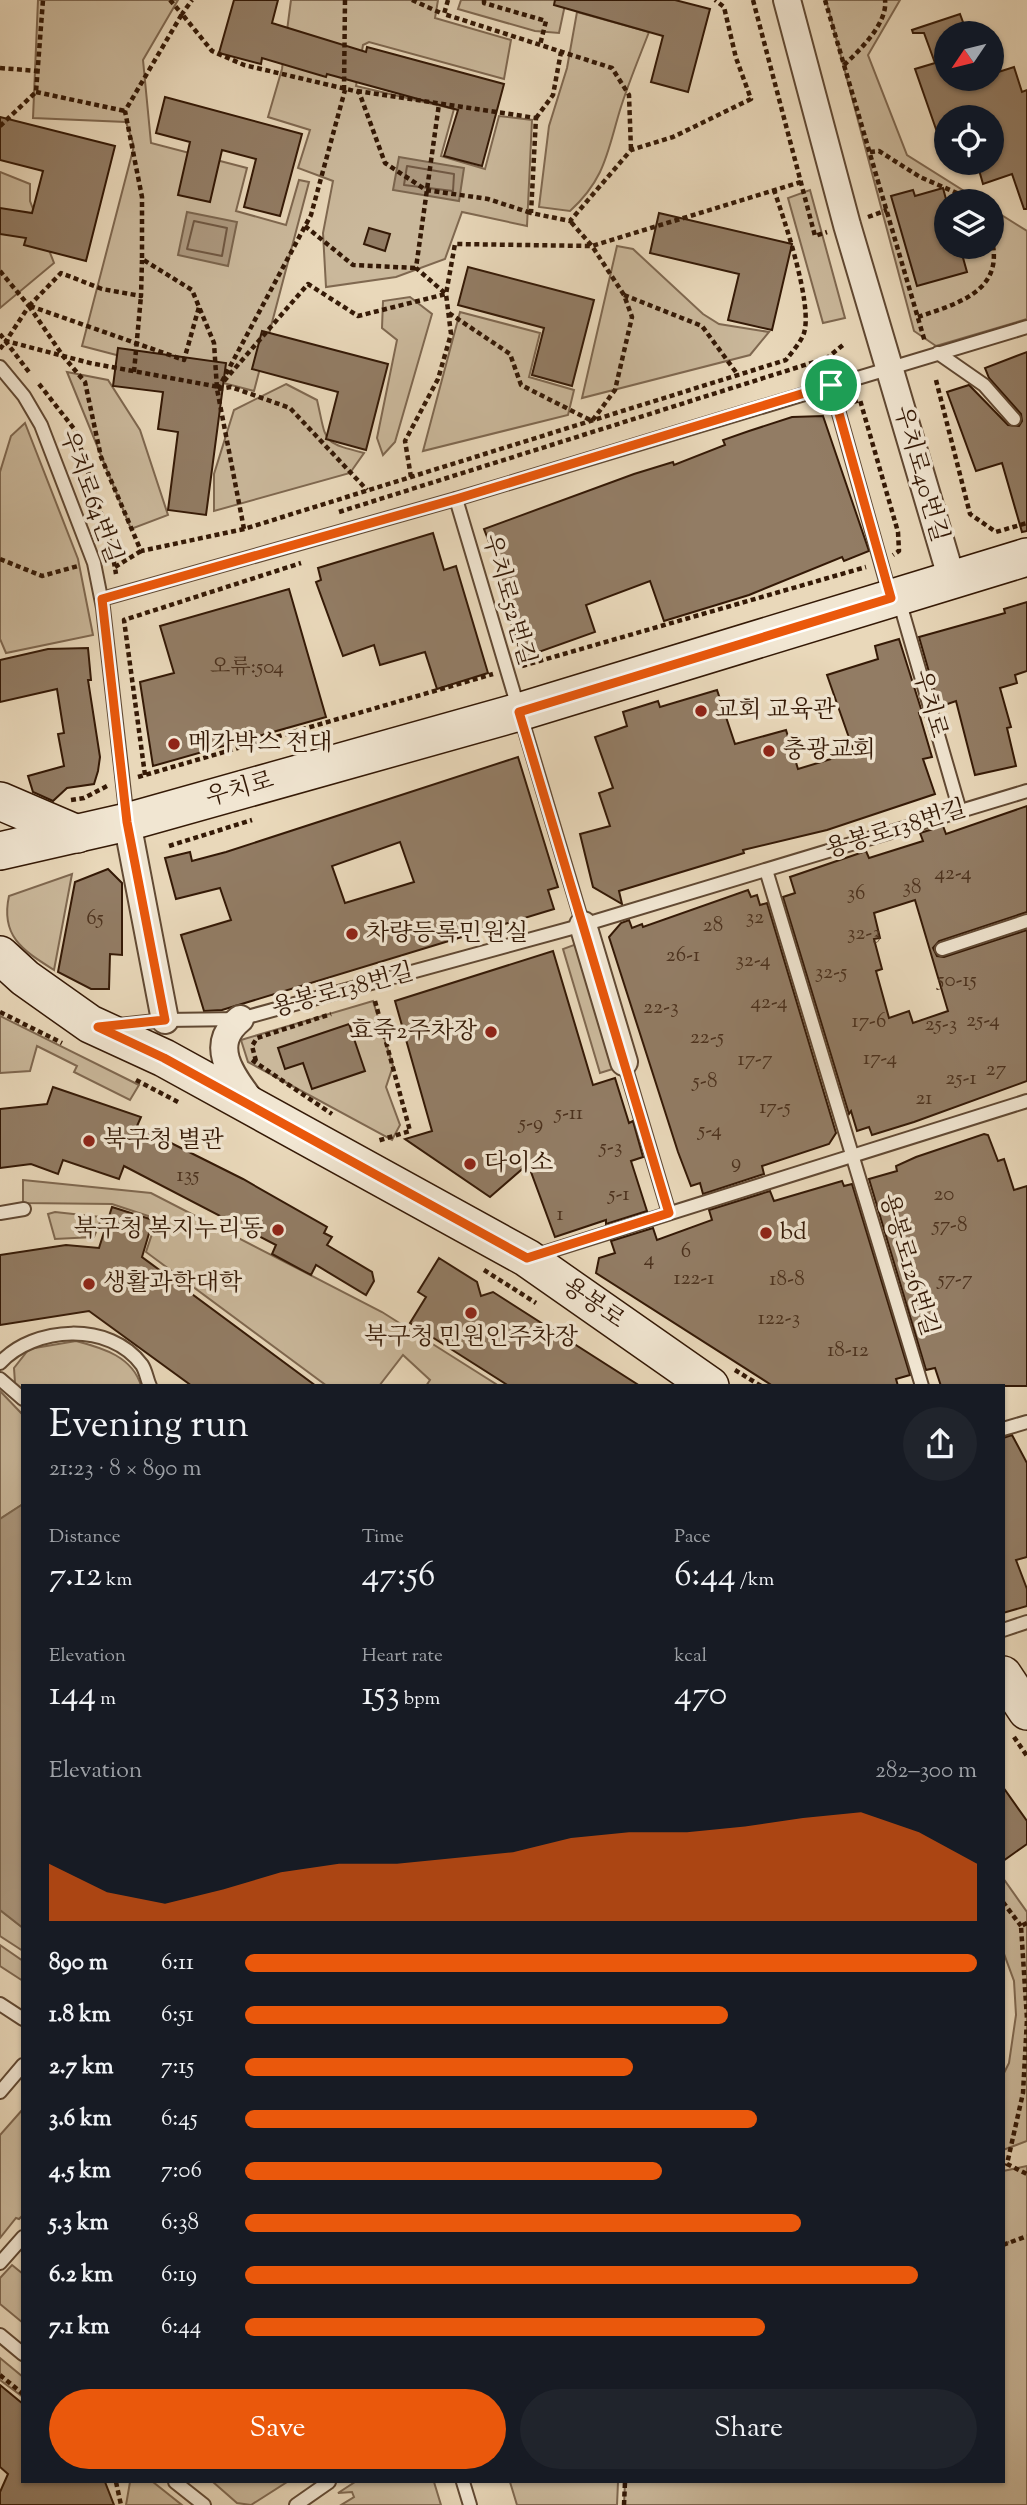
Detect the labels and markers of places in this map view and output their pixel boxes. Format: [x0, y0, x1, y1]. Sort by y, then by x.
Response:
pin [801, 355, 861, 415]
place label: 교회 교육관 [715, 694, 836, 728]
marker: 교회 교육관 [693, 703, 709, 719]
place label: 메가박스 전대 [188, 727, 332, 761]
place label: 충광교회 [783, 734, 876, 768]
marker: 메가박스 전대 [166, 736, 182, 752]
marker: 충광교회 [761, 743, 777, 759]
place label: 차량등록민원실 [366, 917, 528, 951]
marker: 차량등록민원실 [344, 926, 360, 942]
place label: 효죽2주차장 [350, 1015, 478, 1049]
marker: 효죽2주차장 [483, 1024, 499, 1040]
place label: 북구청 별관 [103, 1124, 224, 1158]
marker: 북구청 별관 [81, 1133, 97, 1149]
place label: 다이소 [484, 1147, 554, 1181]
marker: 다이소 [462, 1156, 478, 1172]
place label: 북구청 복지누리동 [73, 1213, 264, 1247]
place label: bd [780, 1216, 807, 1250]
marker: 북구청 복지누리동 [270, 1222, 286, 1238]
marker: bd [758, 1225, 774, 1241]
place label: 생활과학대학 [103, 1267, 243, 1301]
marker: 생활과학대학 [81, 1276, 97, 1292]
marker: 북구청 민원인주차장 [463, 1305, 479, 1321]
place label: 북구청 민원인주차장 [364, 1321, 579, 1355]

